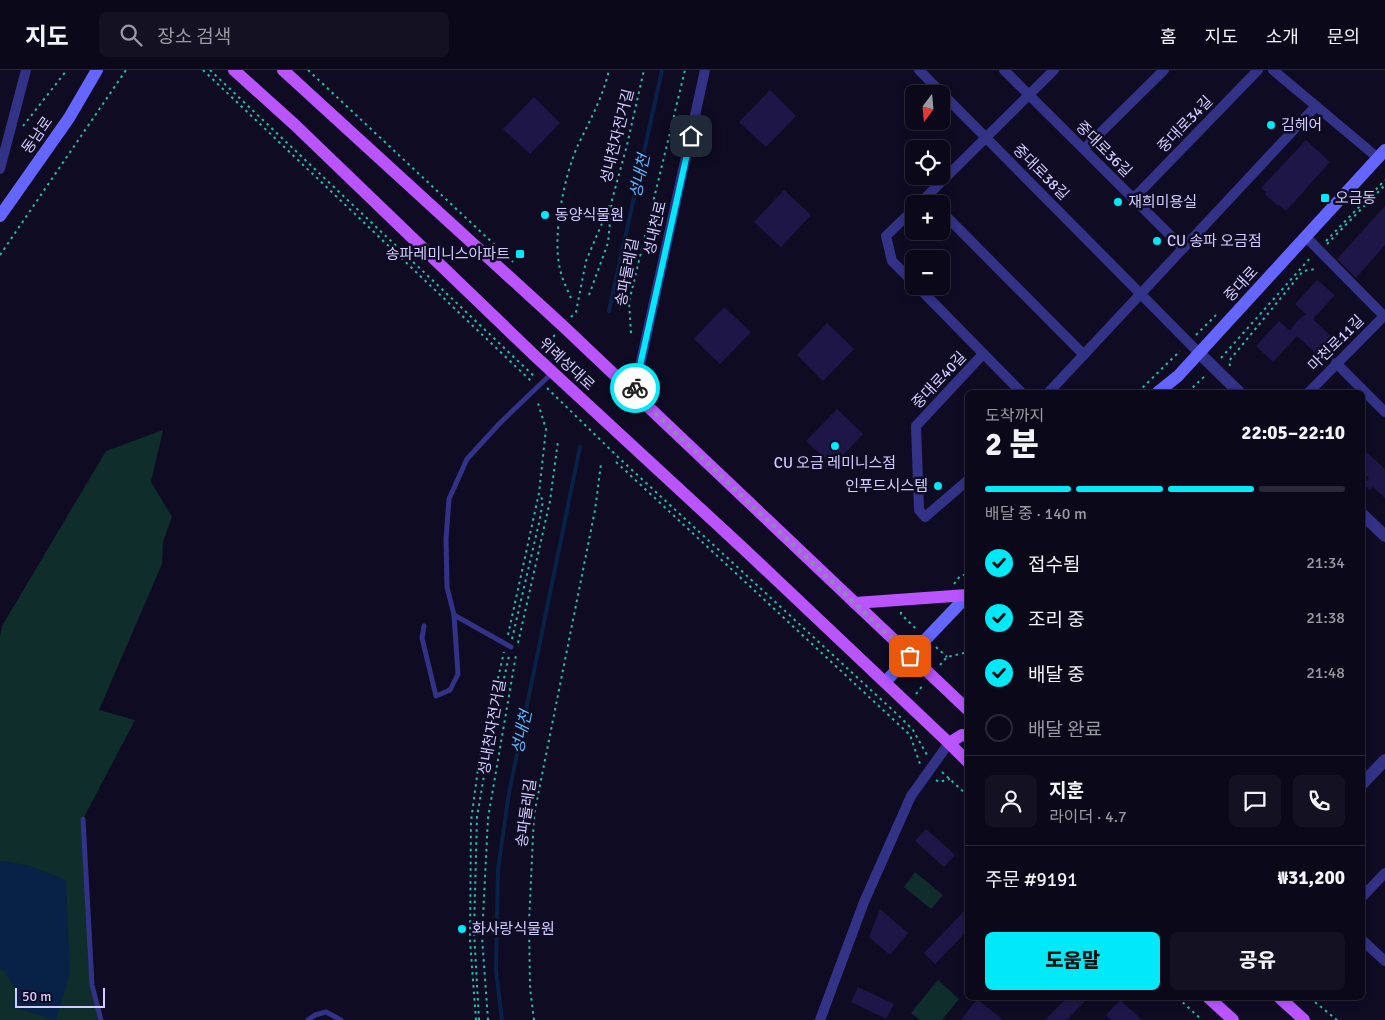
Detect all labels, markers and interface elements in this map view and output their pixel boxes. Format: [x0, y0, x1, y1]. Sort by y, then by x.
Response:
search box [99, 12, 449, 57]
icon: search [117, 21, 145, 49]
text: 지도 [25, 22, 69, 52]
text: 장소 검색 [157, 25, 231, 49]
text: 홈 [1160, 26, 1177, 48]
text: 지도 [1205, 26, 1238, 48]
text: 소개 [1266, 26, 1299, 48]
text: 문의 [1327, 26, 1360, 48]
north arrow [905, 85, 950, 130]
map controls [905, 85, 950, 295]
street label: 성내천자전거길 [597, 87, 637, 185]
street label: 중대로34길 [1154, 92, 1216, 156]
street label: 동남로 [18, 113, 56, 157]
pin [670, 115, 712, 157]
place label: 김헤어 [1281, 116, 1322, 134]
street label: 중대로36길 [1072, 117, 1136, 181]
marker: 김헤어 [1265, 119, 1277, 131]
icon: home [677, 122, 705, 150]
button: locate [905, 140, 950, 185]
street label: 중대로38길 [1009, 140, 1073, 204]
water label: 성내천 [626, 150, 655, 200]
place label: 오금동 [1335, 189, 1376, 207]
marker: 오금동 [1319, 192, 1331, 204]
place label: 재희미용실 [1128, 193, 1197, 211]
button: + [905, 195, 950, 240]
marker: 재희미용실 [1112, 196, 1124, 208]
street label: 성내천로 [640, 199, 670, 257]
place label: 동양식물원 [555, 206, 624, 224]
marker: 동양식물원 [539, 209, 551, 221]
place label: CU 송파 오금점 [1167, 232, 1262, 250]
marker: CU 송파 오금점 [1151, 235, 1163, 247]
street label: 송파둘레길 [612, 236, 642, 308]
place label: 송파레미니스아파트 [386, 245, 510, 263]
marker: 송파레미니스아파트 [514, 248, 526, 260]
button: − [905, 250, 950, 295]
street label: 중대로 [1220, 263, 1262, 305]
street label: 마천로11길 [1304, 311, 1368, 375]
street label: 위례성대로 [536, 334, 598, 394]
street label: 중대로40길 [908, 348, 970, 412]
courier [610, 363, 660, 413]
icon: bike [621, 374, 649, 402]
text: 도착까지 [985, 406, 1044, 426]
text: 22:05–22:10 [1241, 421, 1345, 445]
text: 2 분 [985, 425, 1039, 464]
marker: CU 오금 레미니스점 [829, 440, 841, 452]
place label: CU 오금 레미니스점 [774, 454, 896, 472]
place label: 인푸드시스템 [845, 477, 928, 495]
marker: 인푸드시스템 [932, 480, 944, 492]
text: 배달 중 · 140 m [985, 504, 1087, 524]
icon: check [985, 549, 1013, 577]
text: 접수됨 [1028, 553, 1080, 577]
text: 21:34 [1306, 553, 1345, 573]
icon: check [985, 604, 1013, 632]
text: 조리 중 [1028, 608, 1085, 632]
text: 21:38 [1306, 608, 1345, 628]
pin [889, 635, 931, 677]
icon: bag [896, 642, 924, 670]
icon: check [985, 659, 1013, 687]
text: 배달 중 [1028, 663, 1085, 687]
text: 21:48 [1306, 663, 1345, 683]
street label: 성내천자전거길 [475, 678, 509, 776]
water label: 성내천 [508, 706, 537, 756]
text: 배달 완료 [1028, 718, 1102, 742]
button: person [985, 775, 1037, 827]
button: chat [1229, 775, 1281, 827]
button: phone [1293, 775, 1345, 827]
street label: 송파둘레길 [512, 778, 540, 848]
text: 지훈 [1049, 779, 1084, 803]
text: 라이더 · 4.7 [1049, 807, 1127, 827]
text: ₩31,200 [1278, 866, 1345, 890]
text: 주문 #9191 [985, 868, 1077, 892]
place label: 화사랑식물원 [472, 920, 555, 938]
marker: 화사랑식물원 [456, 923, 468, 935]
button: 도움말 [985, 932, 1160, 990]
button: 공유 [1170, 932, 1345, 990]
scale bar [15, 985, 105, 1008]
text: 50 m [22, 988, 51, 1005]

